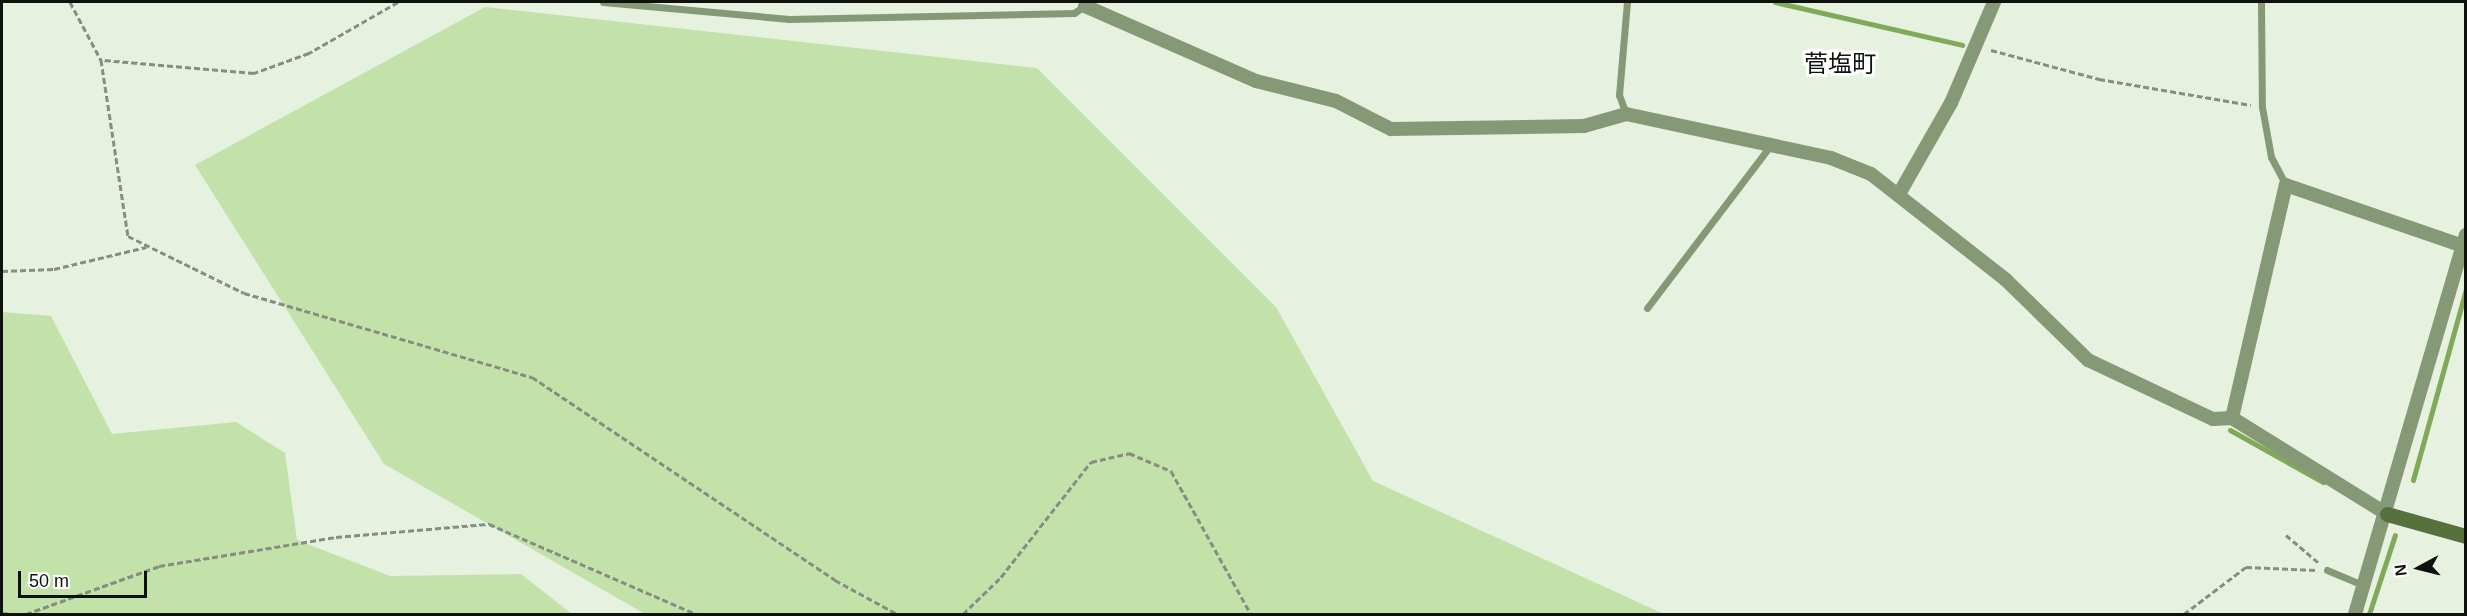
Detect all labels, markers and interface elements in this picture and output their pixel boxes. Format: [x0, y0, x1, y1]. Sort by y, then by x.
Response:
district label: 菅塩町 [1804, 50, 1876, 78]
north arrow [2389, 538, 2449, 598]
scale bar [21, 559, 150, 597]
text: N [2391, 563, 2410, 577]
text: 50 m [29, 571, 69, 591]

